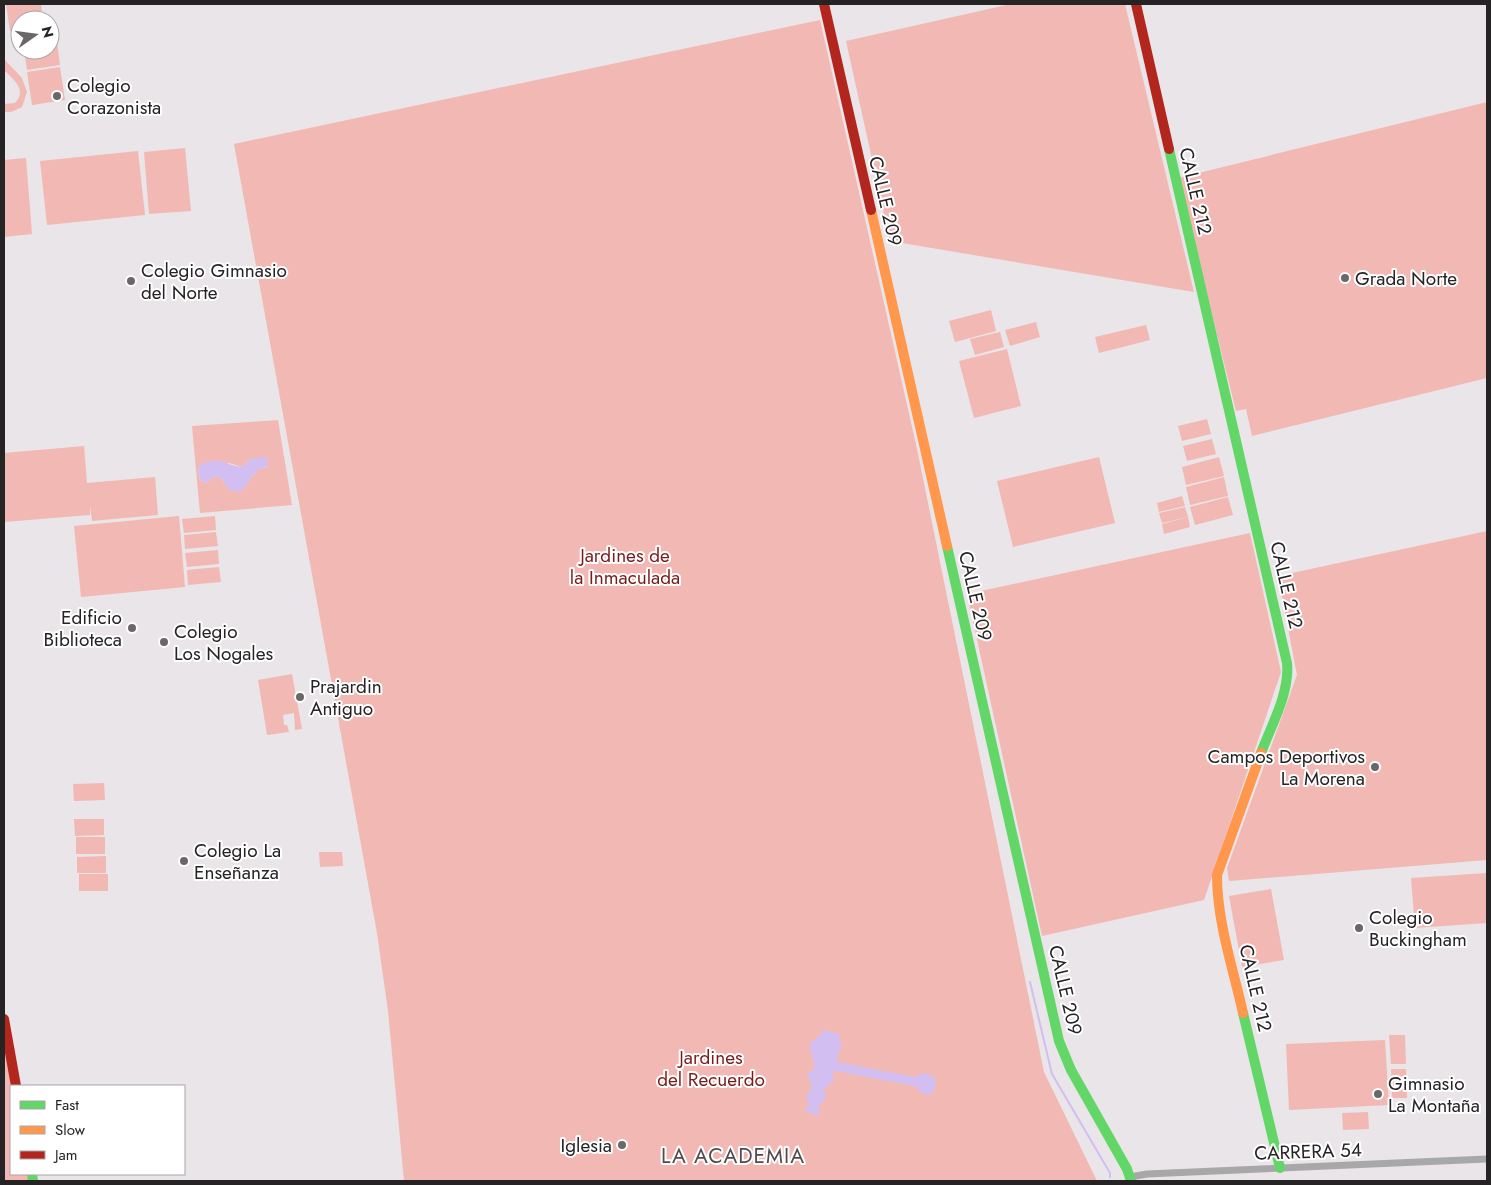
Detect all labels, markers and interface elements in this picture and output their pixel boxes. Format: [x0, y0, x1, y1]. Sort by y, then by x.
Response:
north arrow [10, 10, 60, 60]
text: N [37, 24, 59, 40]
place label: Colegio Corazonista [67, 72, 161, 121]
marker: Colegio Corazonista [51, 90, 63, 102]
street label: CALLE 212 [1172, 145, 1219, 237]
street label: CALLE 209 [862, 153, 909, 249]
place label: Colegio Gimnasio del Norte [141, 257, 287, 306]
place label: Grada Norte [1355, 265, 1457, 292]
marker: Grada Norte [1339, 272, 1351, 284]
marker: Colegio Gimnasio del Norte [125, 275, 137, 287]
street label: CALLE 212 [1263, 539, 1310, 631]
park label: Jardines de la Inmaculada [570, 542, 680, 591]
street label: CALLE 209 [952, 548, 999, 644]
place label: Edificio Biblioteca [43, 604, 122, 653]
place label: Colegio Los Nogales [174, 618, 274, 667]
marker: Edificio Biblioteca [126, 622, 138, 634]
marker: Colegio Los Nogales [158, 636, 170, 648]
place label: Prajardin Antiguo [310, 673, 382, 722]
marker: Prajardin Antiguo [294, 691, 306, 703]
place label: Campos Deportivos La Morena [1207, 743, 1365, 792]
marker: Campos Deportivos La Morena [1369, 761, 1381, 773]
place label: Colegio La Enseñanza [194, 837, 281, 886]
marker: Colegio La Enseñanza [178, 855, 190, 867]
place label: Colegio Buckingham [1369, 904, 1467, 953]
marker: Colegio Buckingham [1353, 922, 1365, 934]
street label: CALLE 209 [1042, 942, 1089, 1038]
street label: CALLE 212 [1232, 942, 1279, 1034]
park label: Jardines del Recuerdo [657, 1044, 765, 1093]
place label: Gimnasio La Montaña [1388, 1070, 1480, 1119]
legend [10, 1085, 185, 1175]
marker: Gimnasio La Montaña [1372, 1088, 1384, 1100]
text: Fast [55, 1094, 79, 1116]
text: Slow [55, 1119, 86, 1141]
place label: Iglesia [561, 1132, 612, 1159]
street label: CARRERA 54 [1254, 1136, 1362, 1167]
marker: Iglesia [616, 1139, 628, 1151]
district label: LA ACADEMIA [661, 1141, 805, 1171]
text: Jam [53, 1144, 78, 1166]

